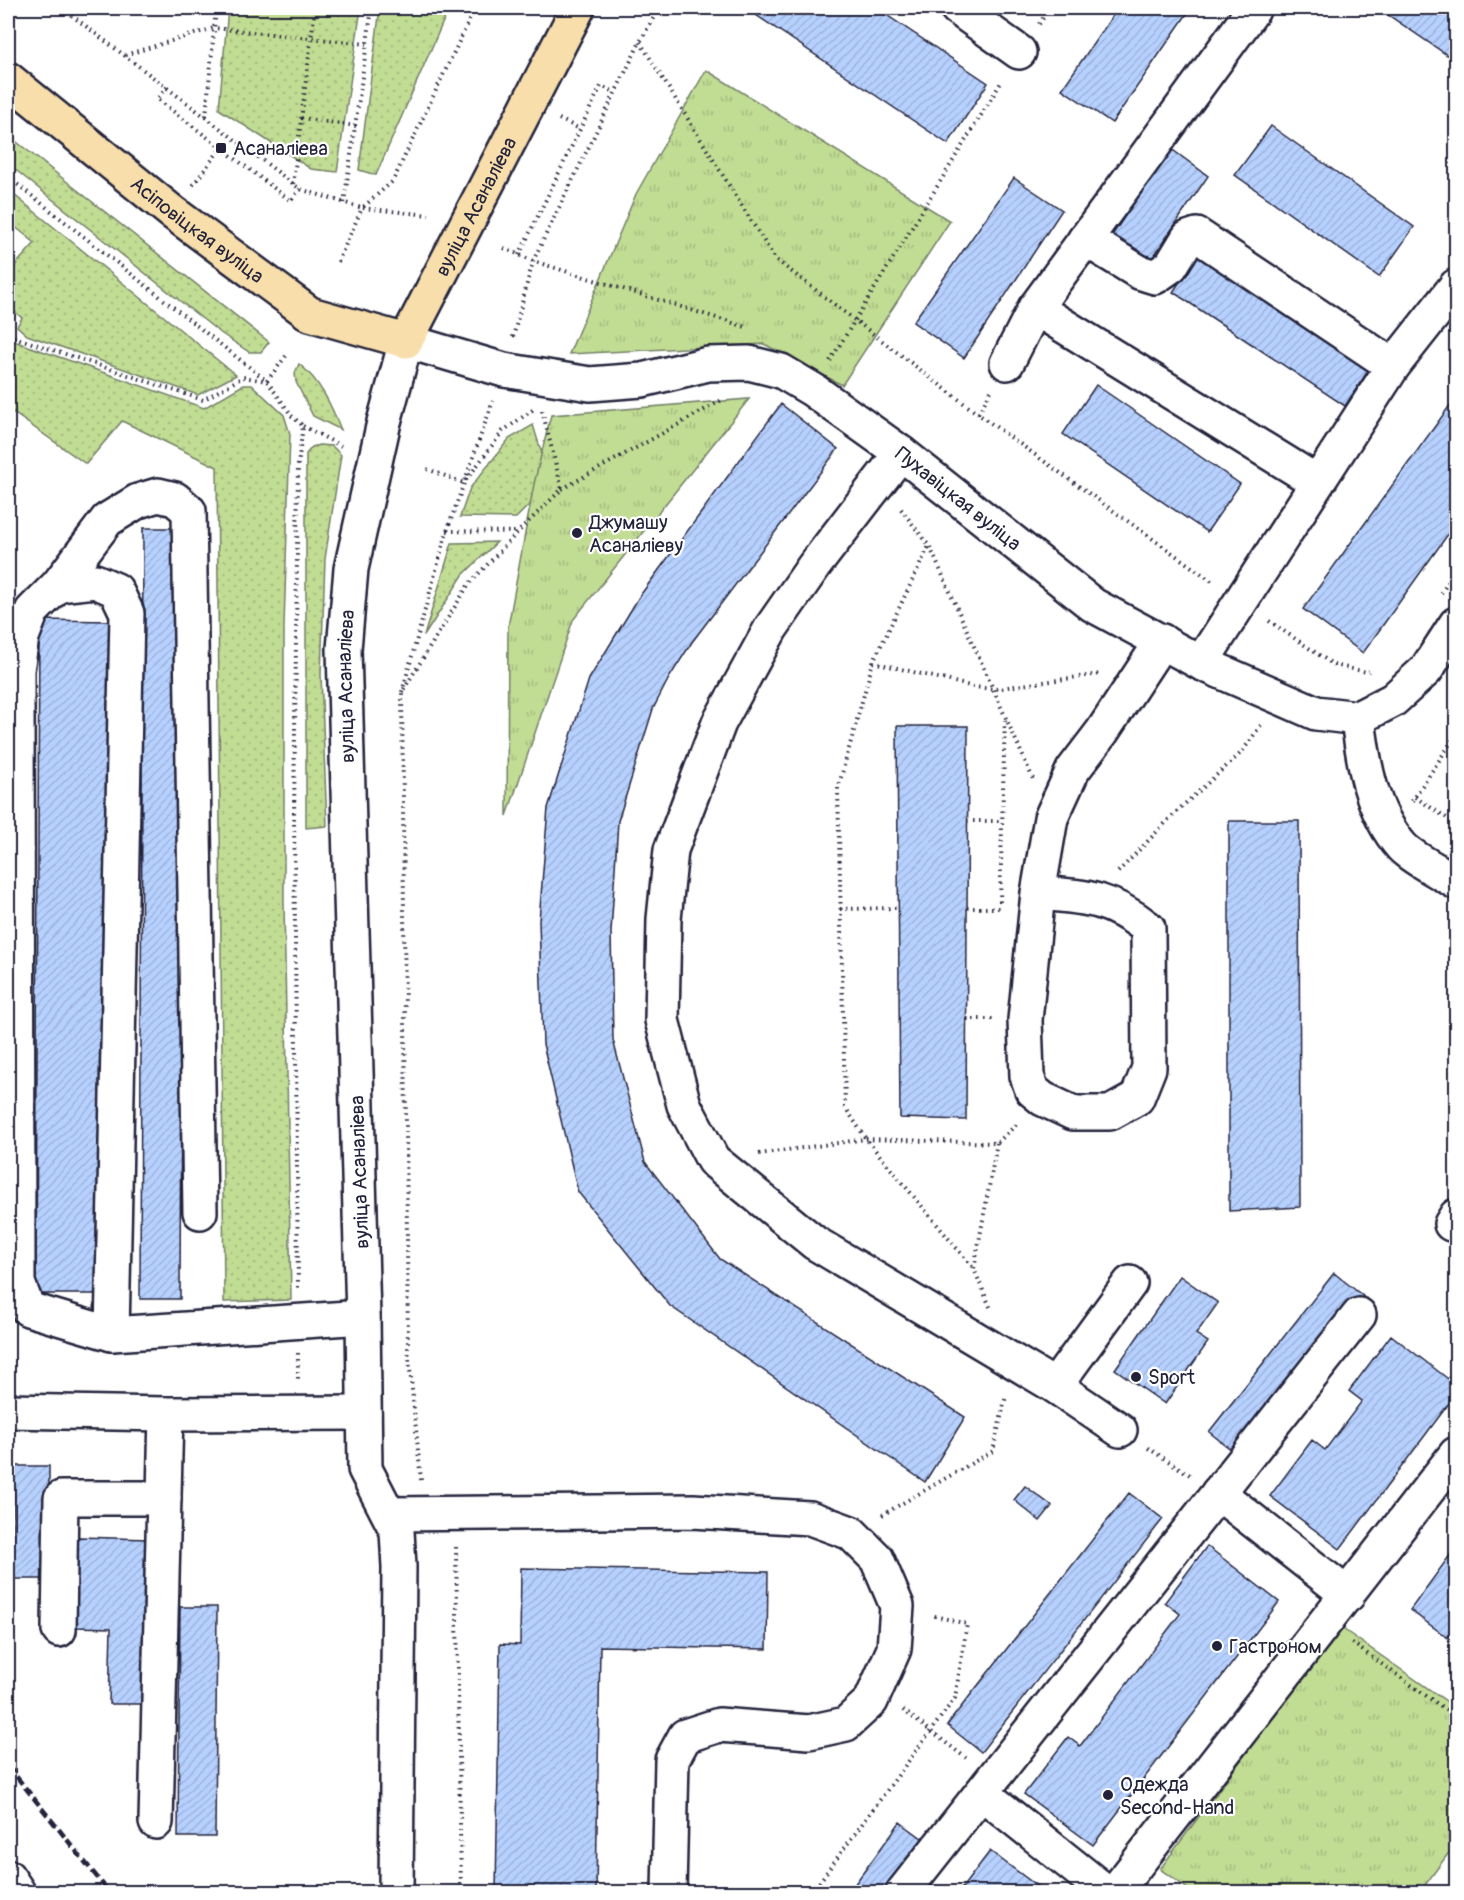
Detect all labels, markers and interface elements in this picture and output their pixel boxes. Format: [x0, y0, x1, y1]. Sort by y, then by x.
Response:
street label: вуліца Асаналіева [430, 133, 522, 281]
place label: Асаналіева [233, 136, 328, 161]
marker: Асаналіева [214, 141, 228, 155]
street label: Асіповіцкая вуліца [125, 171, 269, 289]
street label: Пухавіцкая вуліца [890, 441, 1026, 556]
place label: Джумашу Асаналіеву [588, 510, 683, 558]
marker: Джумашу Асаналіеву [570, 526, 584, 540]
street label: вуліца Асаналіева [332, 608, 360, 763]
street label: вуліца Асаналіева [344, 1095, 375, 1249]
place label: Sport [1148, 1365, 1196, 1390]
marker: Sport [1129, 1370, 1143, 1384]
place label: Гастроном [1229, 1634, 1322, 1659]
marker: Гастроном [1210, 1639, 1224, 1653]
place label: Одежда Second-Hand [1120, 1772, 1234, 1820]
marker: Одежда Second-Hand [1101, 1788, 1115, 1802]

